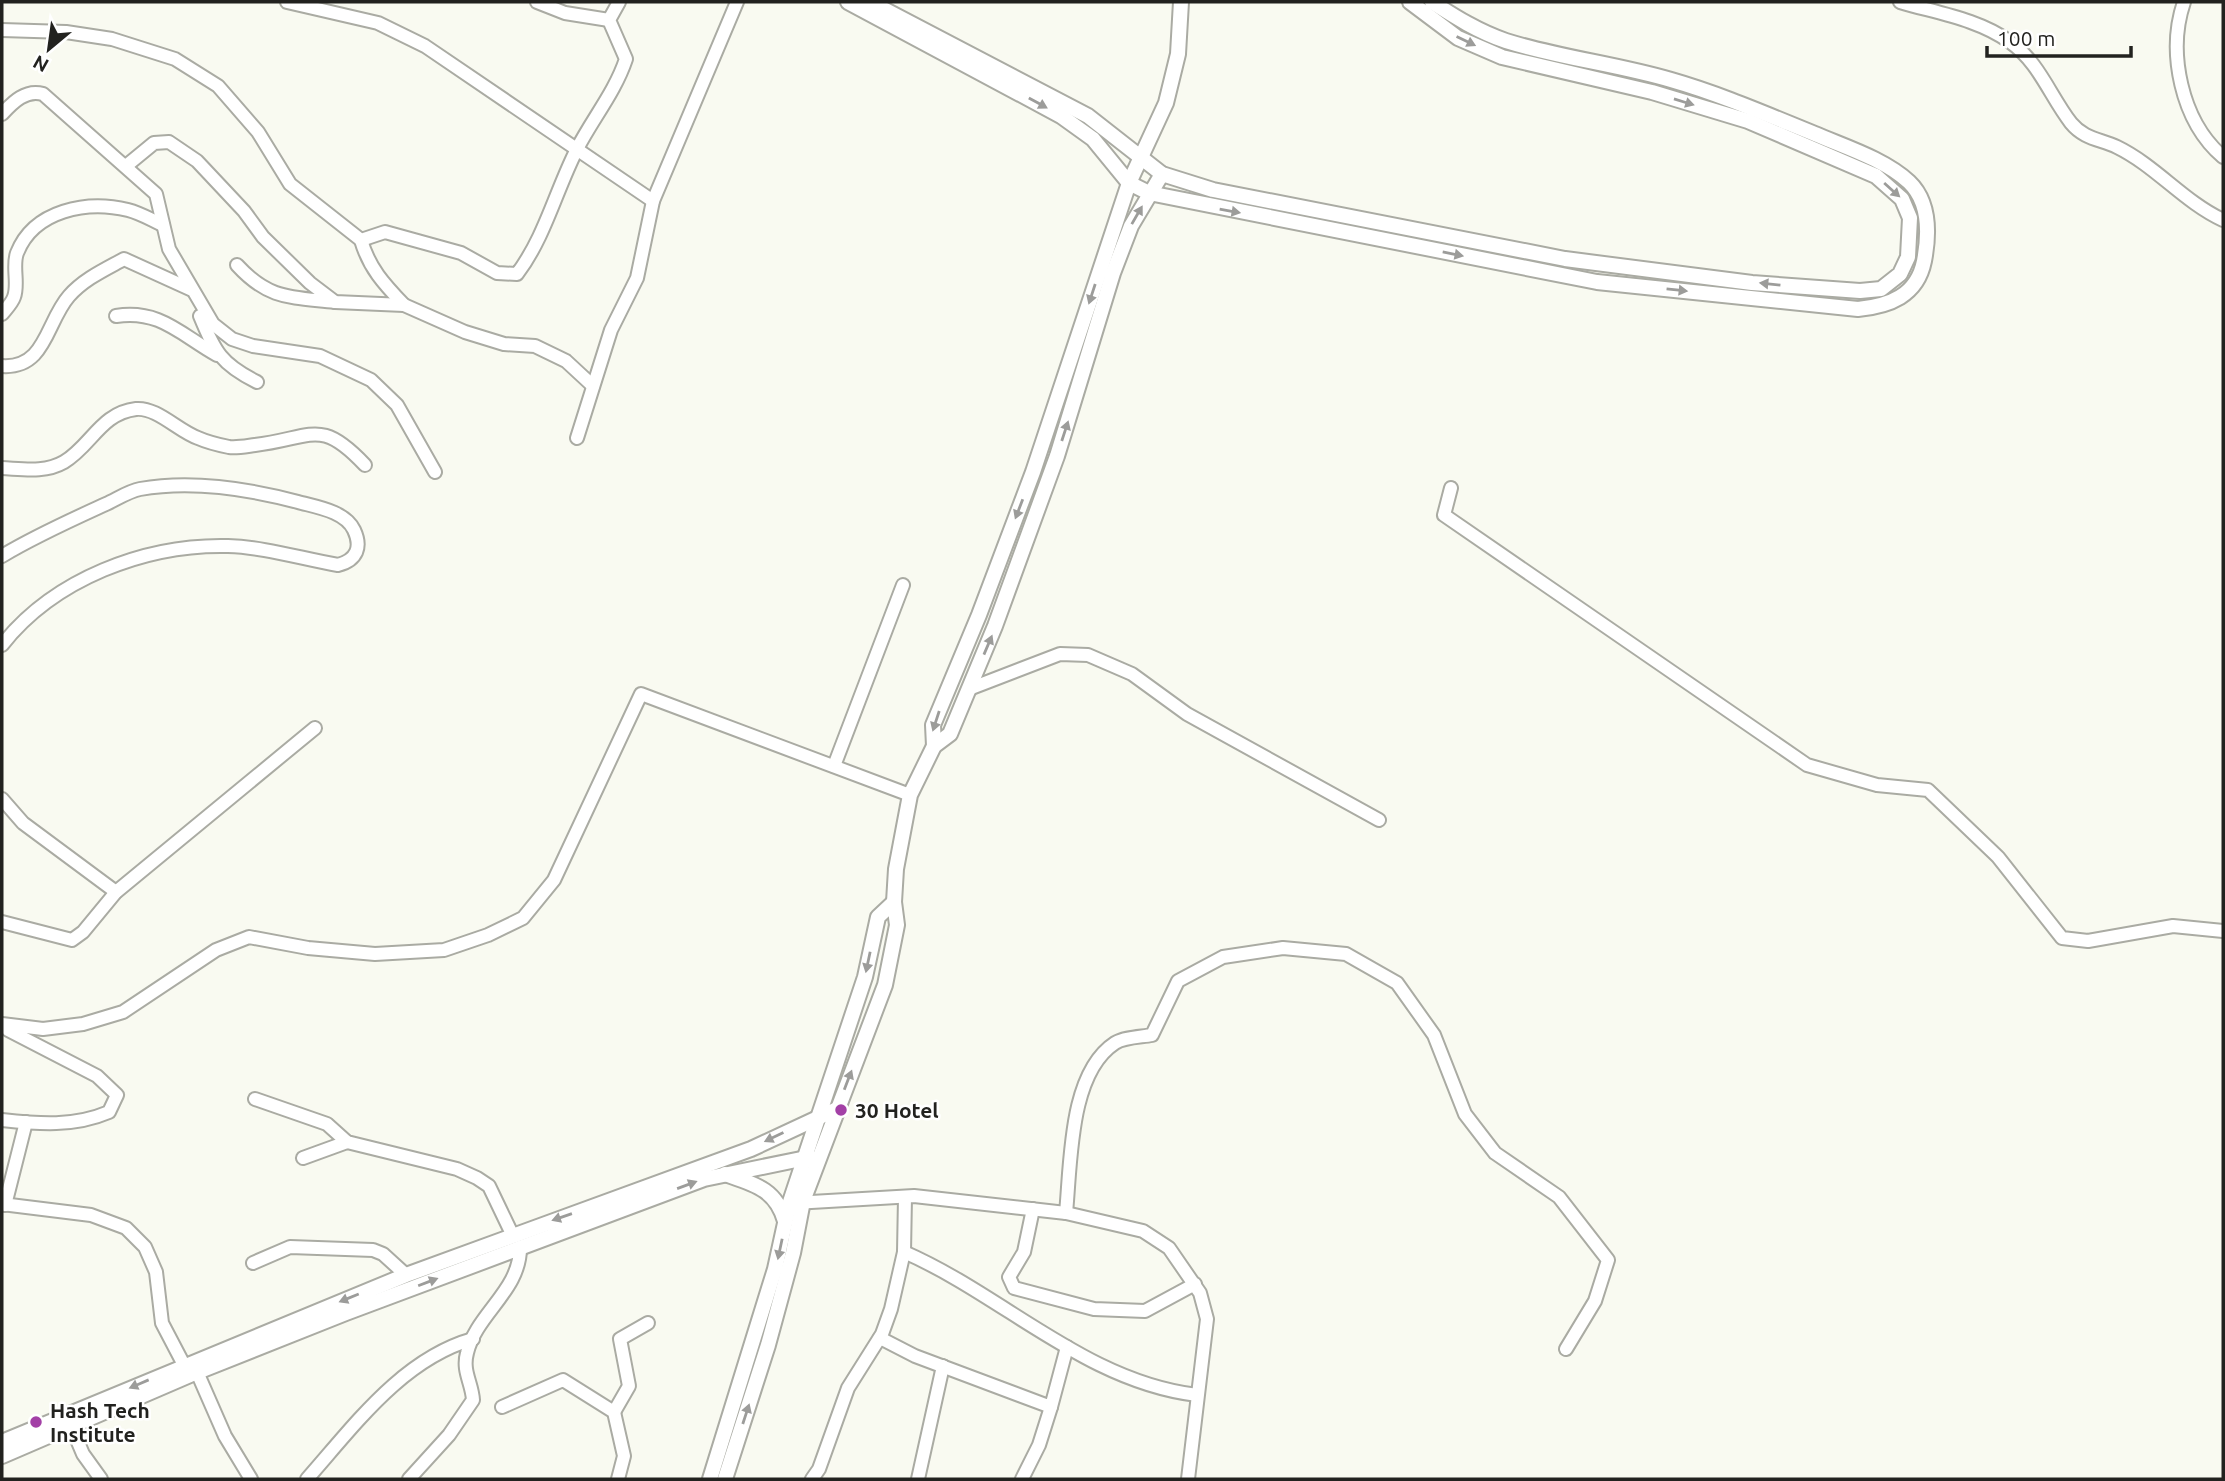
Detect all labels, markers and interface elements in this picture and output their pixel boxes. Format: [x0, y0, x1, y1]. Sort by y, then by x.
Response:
north arrow [14, 14, 84, 84]
scale bar [1987, 14, 2130, 58]
text: 100 m [1997, 26, 2055, 50]
one-way arrow [1456, 35, 1476, 46]
text: N [29, 51, 52, 77]
one-way arrow [1028, 97, 1048, 109]
one-way arrow [1674, 97, 1695, 107]
one-way arrow [1883, 182, 1901, 198]
one-way arrow [1131, 206, 1143, 225]
one-way arrow [1219, 206, 1241, 217]
one-way arrow [1442, 249, 1464, 260]
one-way arrow [1759, 279, 1781, 290]
one-way arrow [1086, 284, 1097, 305]
one-way arrow [1667, 285, 1689, 296]
one-way arrow [1060, 420, 1071, 441]
one-way arrow [1014, 499, 1025, 520]
one-way arrow [982, 634, 993, 655]
one-way arrow [930, 711, 941, 732]
one-way arrow [863, 951, 874, 973]
one-way arrow [842, 1070, 853, 1091]
place label: 30 Hotel [855, 1098, 939, 1122]
marker: 30 Hotel [833, 1102, 849, 1118]
one-way arrow [764, 1132, 784, 1143]
one-way arrow [676, 1179, 697, 1190]
one-way arrow [551, 1212, 572, 1223]
one-way arrow [774, 1238, 785, 1260]
one-way arrow [417, 1277, 438, 1288]
one-way arrow [339, 1292, 359, 1304]
one-way arrow [128, 1379, 149, 1390]
place label: Hash Tech Institute [50, 1398, 150, 1446]
one-way arrow [741, 1404, 752, 1425]
marker: Hash Tech Institute [28, 1414, 44, 1430]

